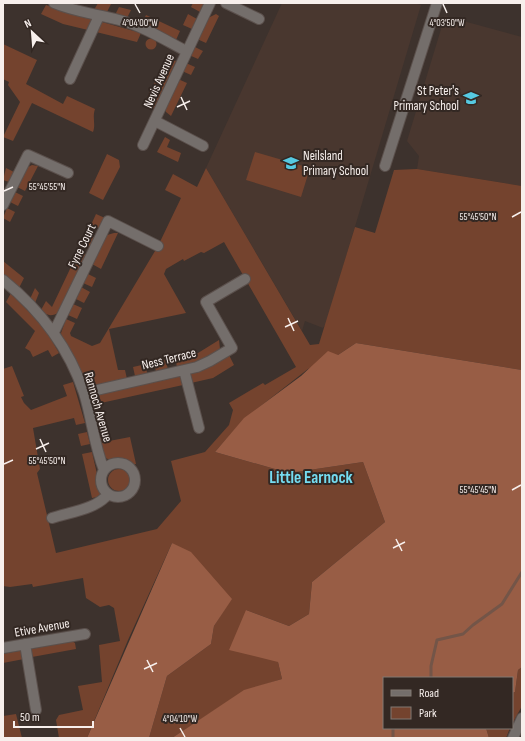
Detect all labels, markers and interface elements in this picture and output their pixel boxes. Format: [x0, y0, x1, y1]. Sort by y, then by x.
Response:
north arrow [12, 12, 52, 52]
text: N [22, 16, 33, 31]
text: 4°04'00"W [122, 17, 158, 29]
text: 4°03'50"W [430, 17, 465, 29]
street label: Nevis Avenue [140, 51, 178, 111]
place label: St Peter's Primary School [394, 83, 459, 114]
school or university icon: St Peter's Primary School [462, 89, 480, 107]
place label: Neilsland Primary School [303, 148, 368, 179]
school or university icon: Neilsland Primary School [282, 154, 300, 172]
text: 55°45'55"N [29, 181, 65, 193]
text: 55°45'50"N [459, 211, 497, 223]
street label: Fyne Court [64, 221, 100, 271]
street label: Ness Terrace [140, 345, 198, 373]
street label: Rannoch Avenue [80, 370, 116, 444]
text: 55°45'50"N [28, 455, 66, 467]
district label: Little Earnock [269, 468, 354, 488]
text: 55°45'45"N [460, 484, 496, 496]
street label: Etive Avenue [13, 615, 71, 641]
legend [383, 677, 513, 729]
text: Road [419, 686, 439, 701]
scale bar [14, 703, 93, 729]
text: Park [419, 706, 437, 721]
text: 50 m [20, 710, 40, 725]
text: 4°04'10"W [163, 713, 198, 725]

